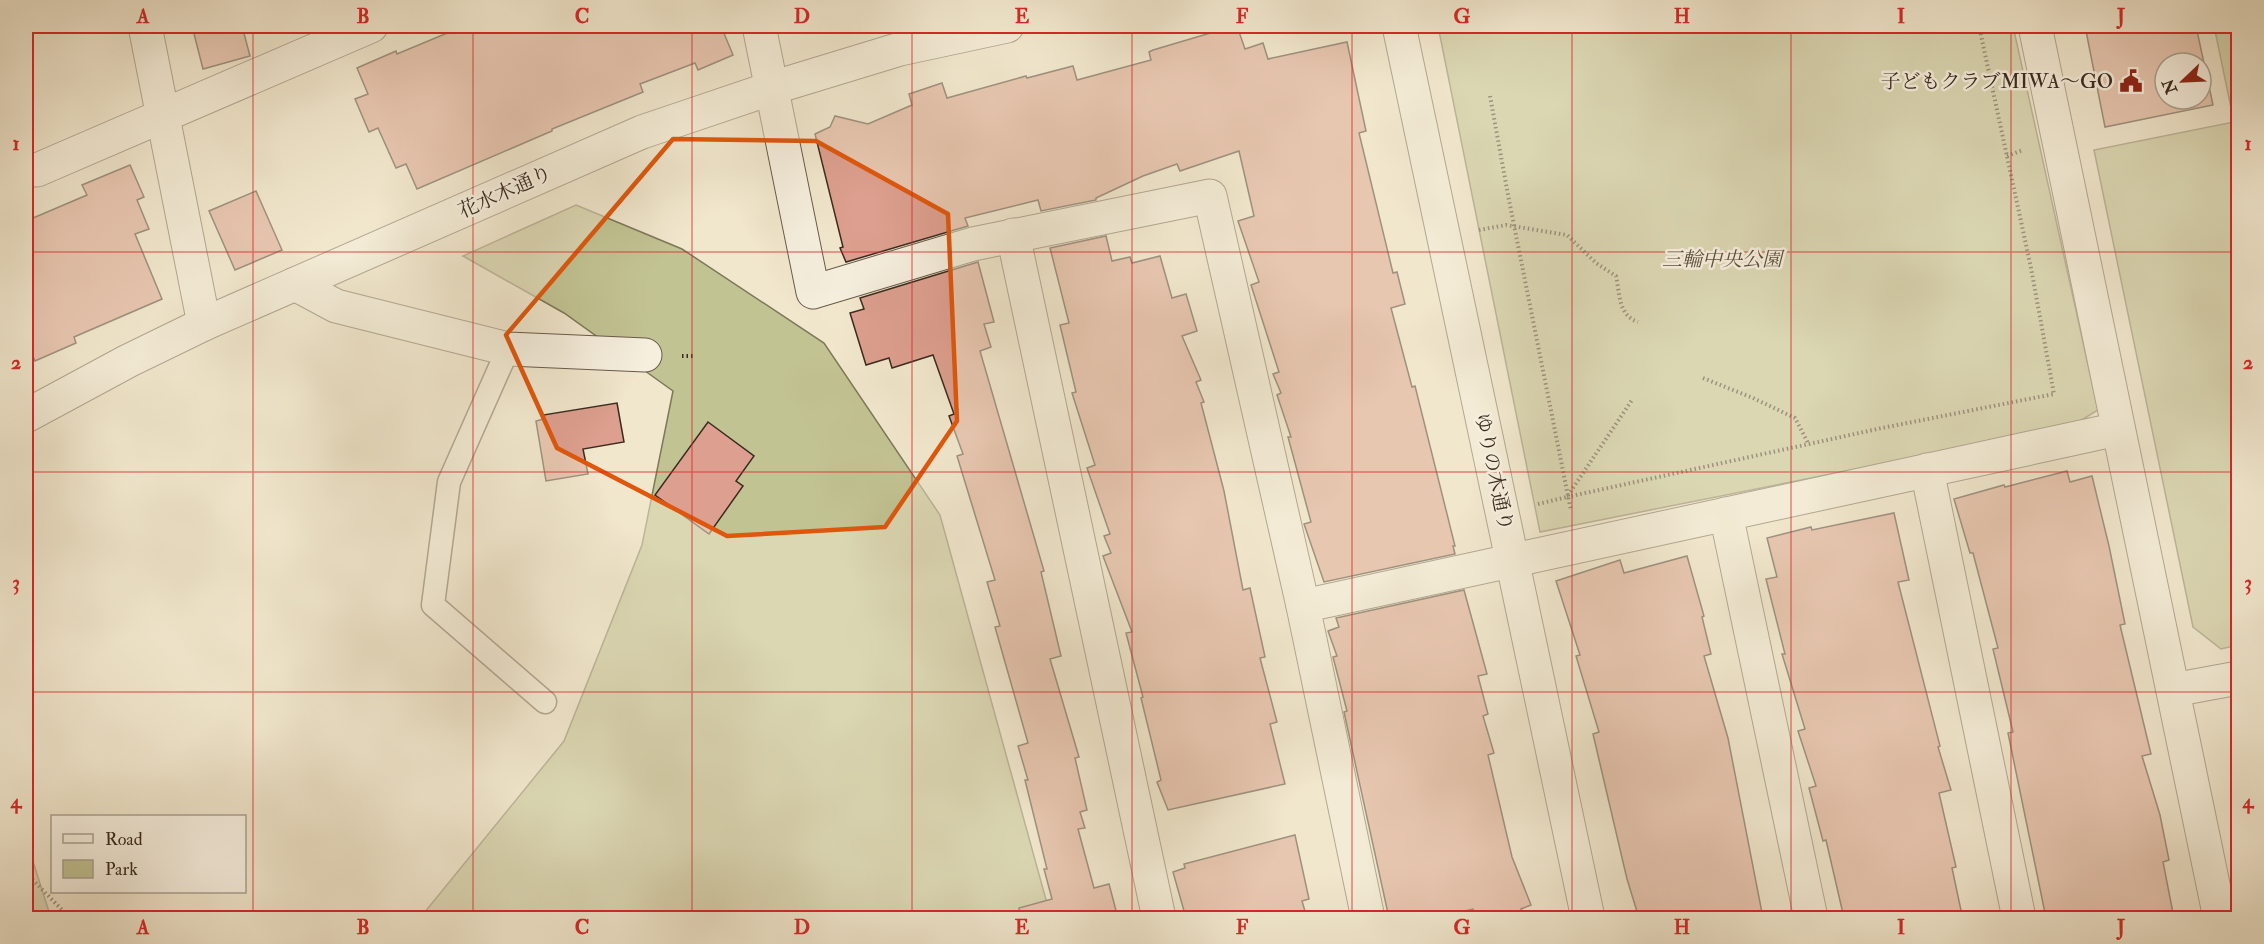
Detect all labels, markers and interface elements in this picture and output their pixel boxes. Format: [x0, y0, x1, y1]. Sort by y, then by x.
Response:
text: A [136, 4, 150, 29]
text: B [356, 4, 370, 29]
text: C [575, 4, 589, 29]
text: D [794, 4, 810, 29]
text: E [1015, 4, 1030, 29]
text: F [1236, 4, 1249, 29]
text: G [1454, 4, 1471, 29]
text: H [1674, 4, 1690, 29]
text: I [1897, 4, 1905, 29]
text: J [2116, 4, 2125, 29]
north arrow [2153, 51, 2213, 111]
public building icon: 子どもクラブMIWA～GO [2118, 68, 2144, 94]
place label: 子どもクラブMIWA～GO [1881, 69, 2113, 94]
text: N [2158, 75, 2183, 98]
text: 1 [12, 131, 20, 156]
text: 1 [2244, 131, 2252, 156]
street label: 花水木通り [454, 160, 556, 224]
park label: 三輪中央公園 [1662, 247, 1785, 272]
text: 2 [11, 350, 21, 375]
text: 2 [2243, 350, 2253, 375]
street label: ゆりの木通り [1469, 411, 1519, 533]
text: 3 [12, 570, 20, 595]
text: 3 [2244, 570, 2252, 595]
text: 4 [10, 789, 23, 814]
text: 4 [2242, 789, 2255, 814]
legend [51, 815, 246, 893]
text: Road [105, 828, 143, 851]
text: Park [105, 858, 138, 881]
text: A [136, 915, 150, 940]
text: B [356, 915, 370, 940]
text: C [575, 915, 589, 940]
text: D [794, 915, 810, 940]
text: E [1015, 915, 1030, 940]
text: F [1236, 915, 1249, 940]
text: G [1454, 915, 1471, 940]
text: H [1674, 915, 1690, 940]
text: I [1897, 915, 1905, 940]
text: J [2116, 915, 2125, 940]

